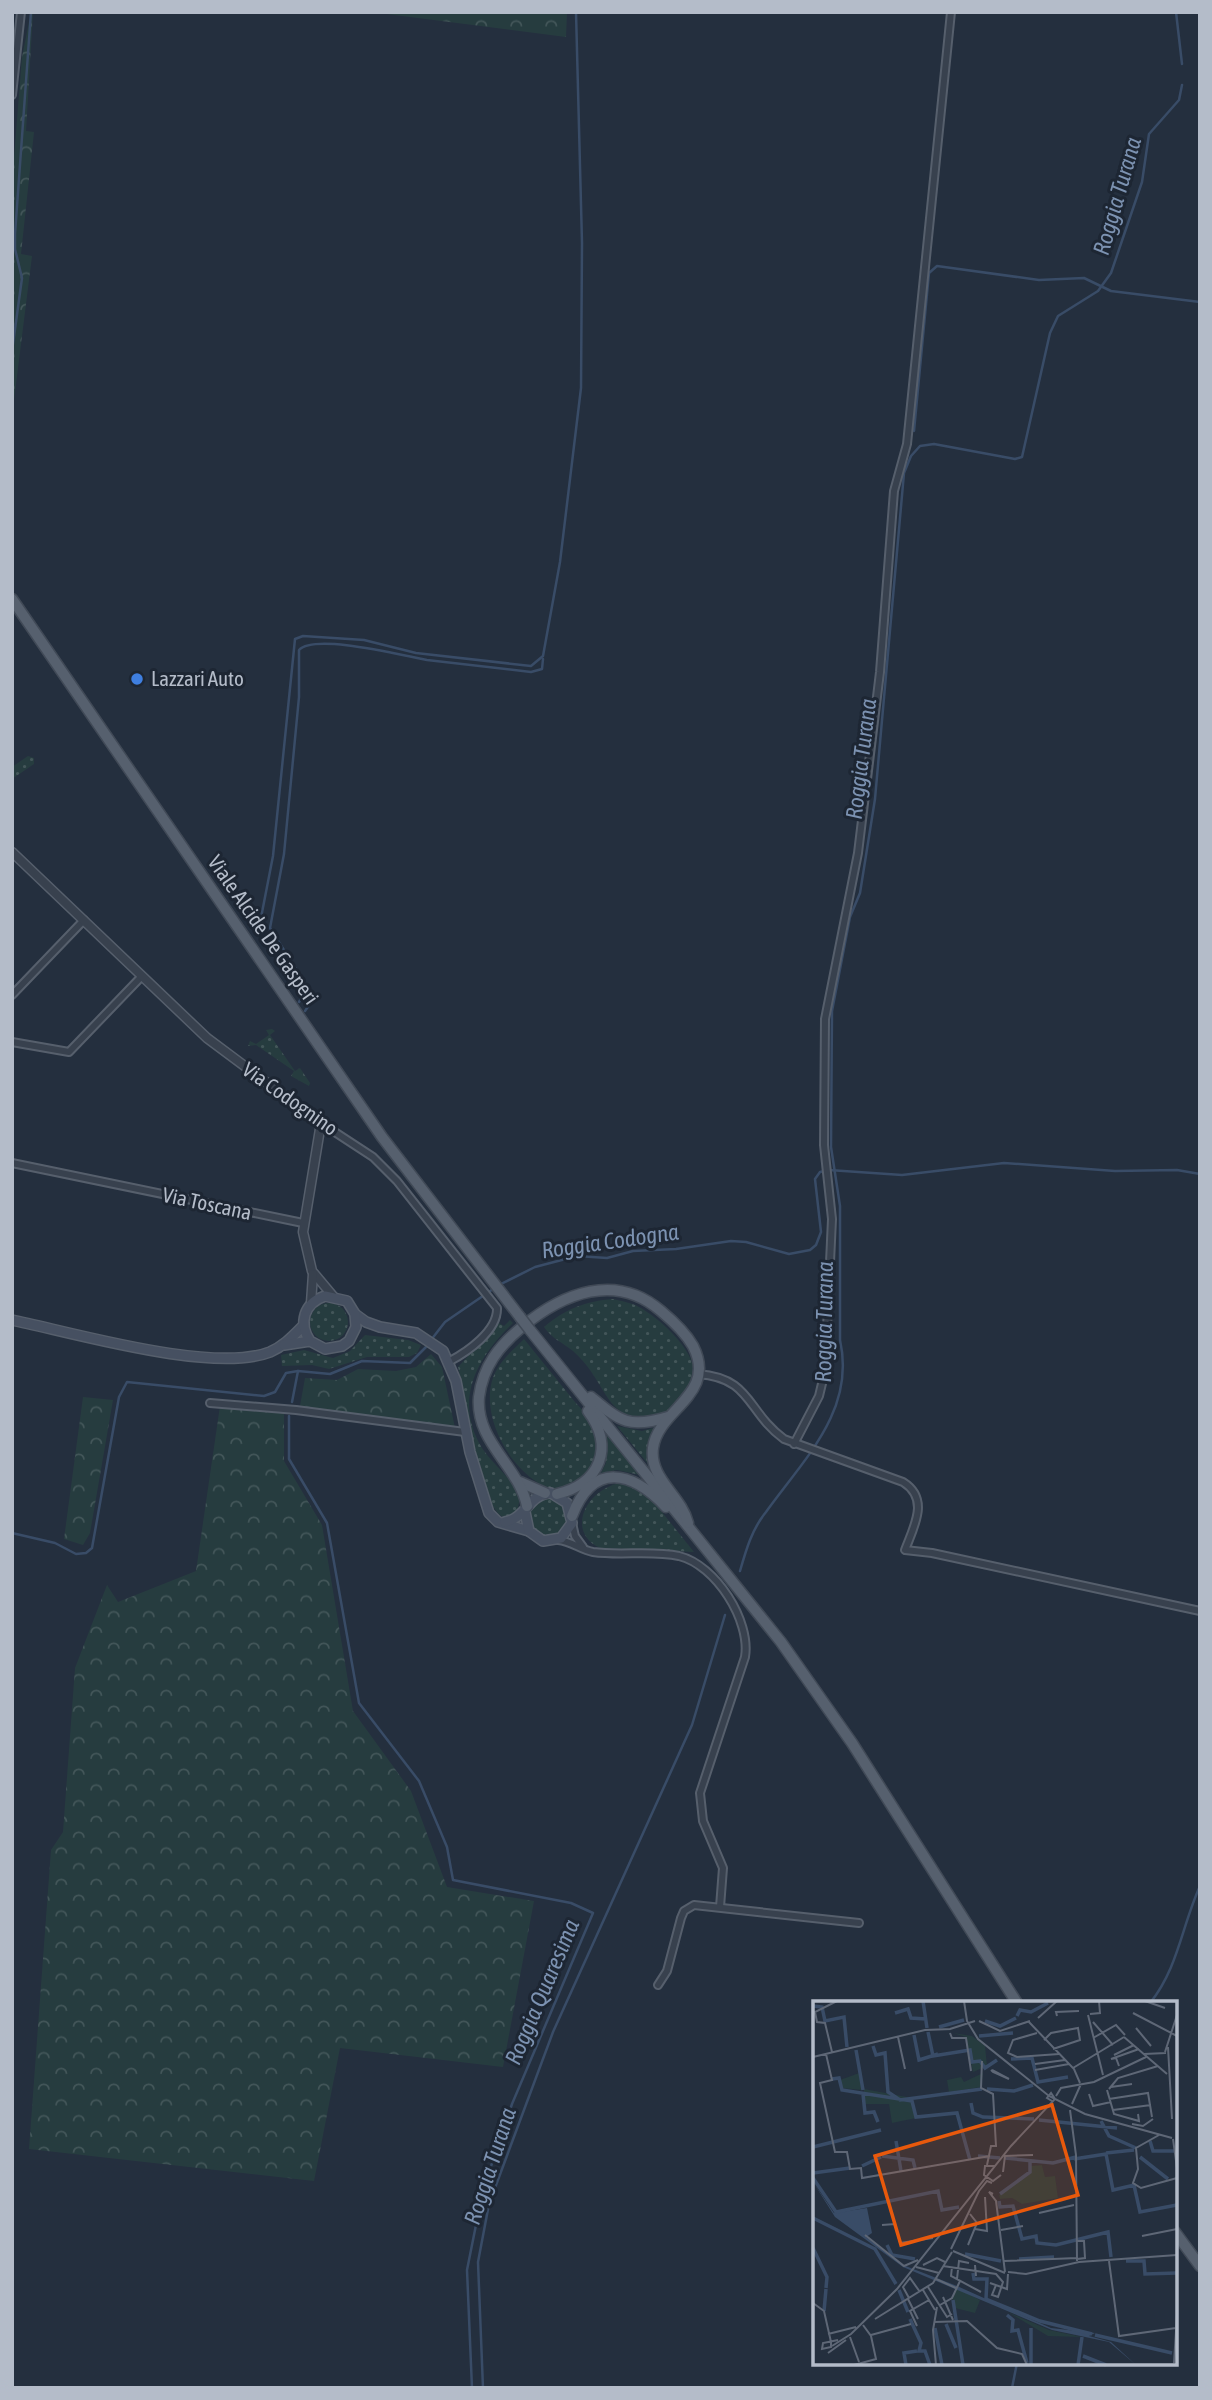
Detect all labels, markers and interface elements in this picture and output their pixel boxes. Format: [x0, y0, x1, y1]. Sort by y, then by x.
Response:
water label: Roggia Turana [1088, 134, 1146, 258]
place label: Lazzari Auto [151, 666, 244, 690]
marker: Lazzari Auto [129, 671, 145, 687]
water label: Roggia Turana [841, 697, 881, 821]
street label: Viale Alcide De Gasperi [203, 850, 324, 1009]
street label: Via Codognino [238, 1057, 343, 1140]
street label: Via Toscana [160, 1182, 254, 1224]
water label: Roggia Codogna [540, 1218, 681, 1263]
water label: Roggia Turana [810, 1261, 838, 1383]
water label: Roggia Quaresima [500, 1915, 584, 2068]
inset map [813, 2001, 1177, 2365]
water label: Roggia Turana [459, 2104, 521, 2228]

